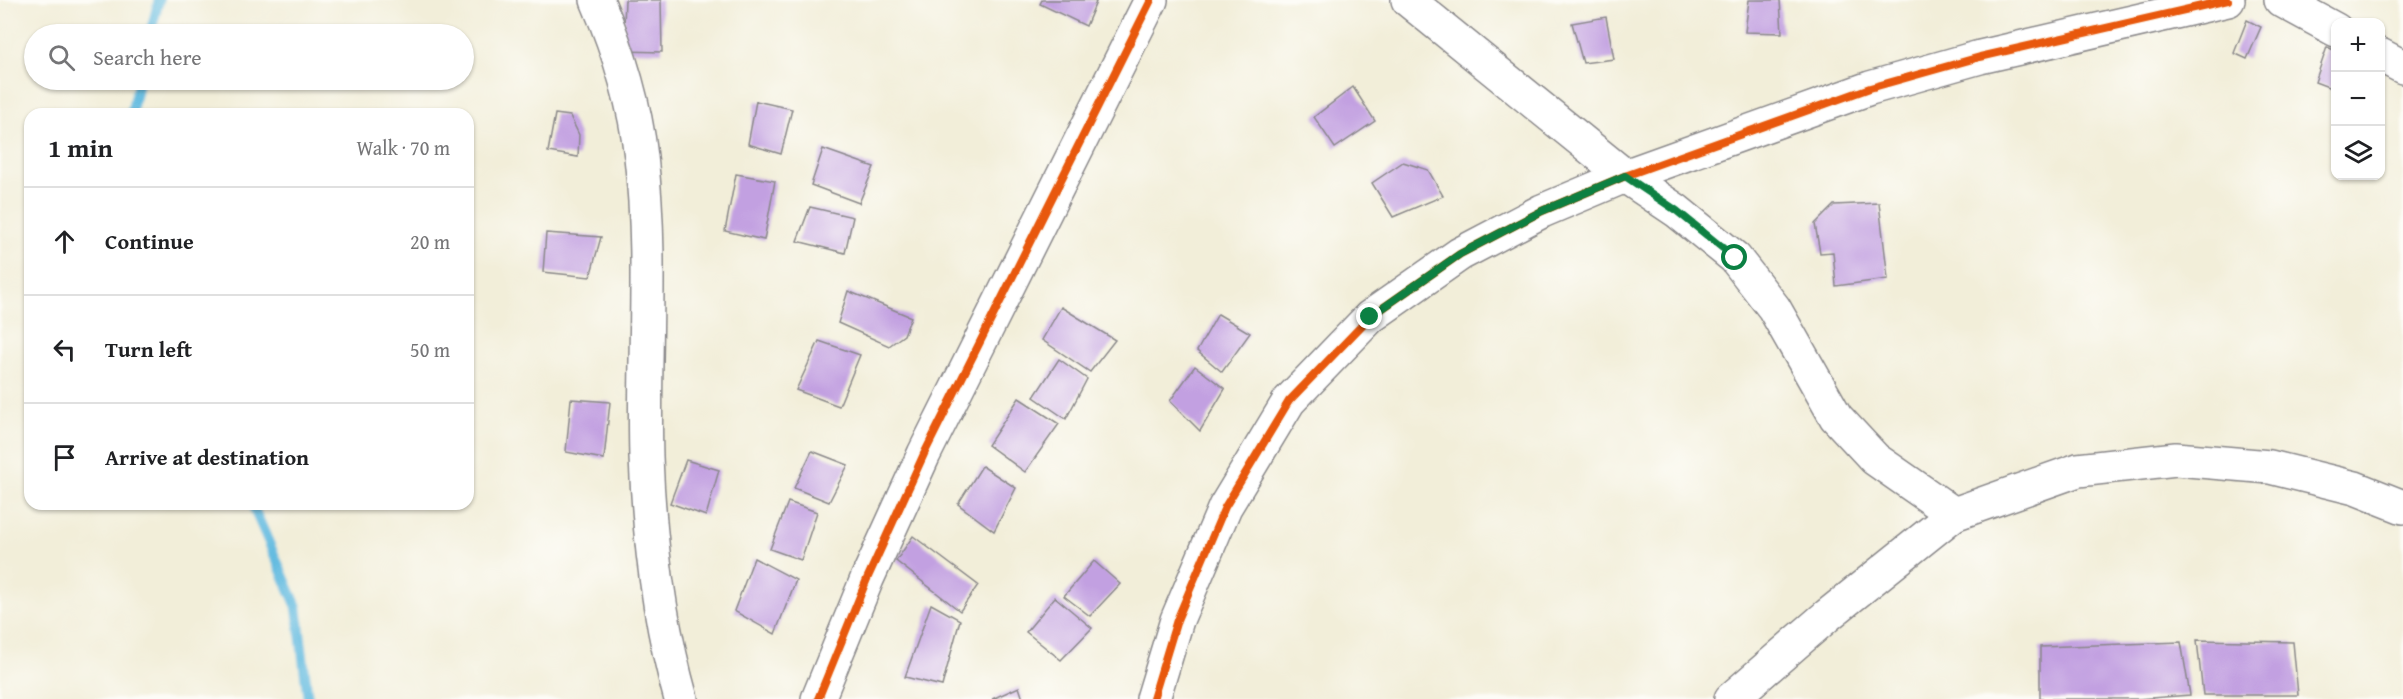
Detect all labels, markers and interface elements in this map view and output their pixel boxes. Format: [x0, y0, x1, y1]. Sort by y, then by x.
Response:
map controls [2331, 18, 2385, 180]
button: + [2331, 18, 2385, 72]
search box [24, 24, 474, 90]
icon: search [45, 41, 78, 74]
text: Search here [93, 41, 202, 73]
button: − [2331, 72, 2385, 126]
button: layers [2331, 126, 2385, 180]
text: 1 min [48, 128, 113, 167]
text: Walk · 70 m [356, 133, 450, 162]
icon: ahead [48, 225, 81, 258]
text: Continue [105, 225, 194, 257]
text: 20 m [410, 227, 450, 256]
route start [1721, 244, 1747, 270]
route end [1356, 303, 1382, 329]
icon: left [48, 333, 81, 366]
text: Turn left [105, 333, 192, 365]
text: 50 m [410, 335, 450, 364]
icon: arrive [48, 441, 81, 474]
text: Arrive at destination [105, 441, 309, 473]

